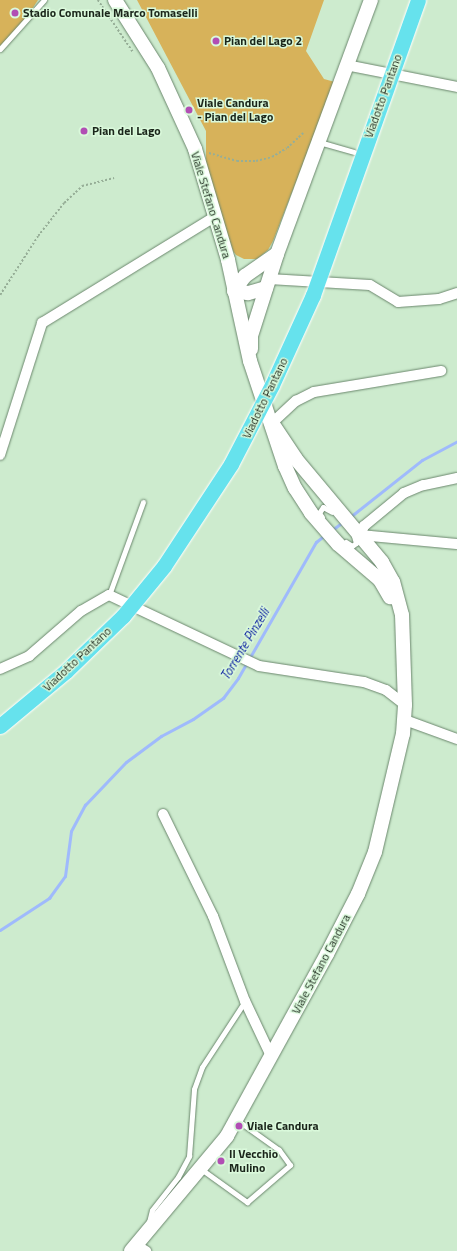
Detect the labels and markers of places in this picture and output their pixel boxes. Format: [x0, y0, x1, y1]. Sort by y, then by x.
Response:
place label: Stadio Comunale Marco Tomaselli [23, 6, 198, 20]
marker: Stadio Comunale Marco Tomaselli [10, 8, 20, 18]
place label: Pian del Lago 2 [224, 34, 302, 48]
marker: Pian del Lago 2 [211, 36, 221, 46]
place label: Viale Candura - Pian del Lago [197, 96, 273, 124]
marker: Viale Candura - Pian del Lago [184, 105, 194, 115]
place label: Pian del Lago [92, 124, 161, 138]
marker: Pian del Lago [79, 126, 89, 136]
place label: Viale Candura [247, 1119, 319, 1133]
marker: Viale Candura [234, 1121, 244, 1131]
place label: Il Vecchio Mulino [229, 1147, 278, 1175]
marker: Il Vecchio Mulino [216, 1156, 226, 1166]

